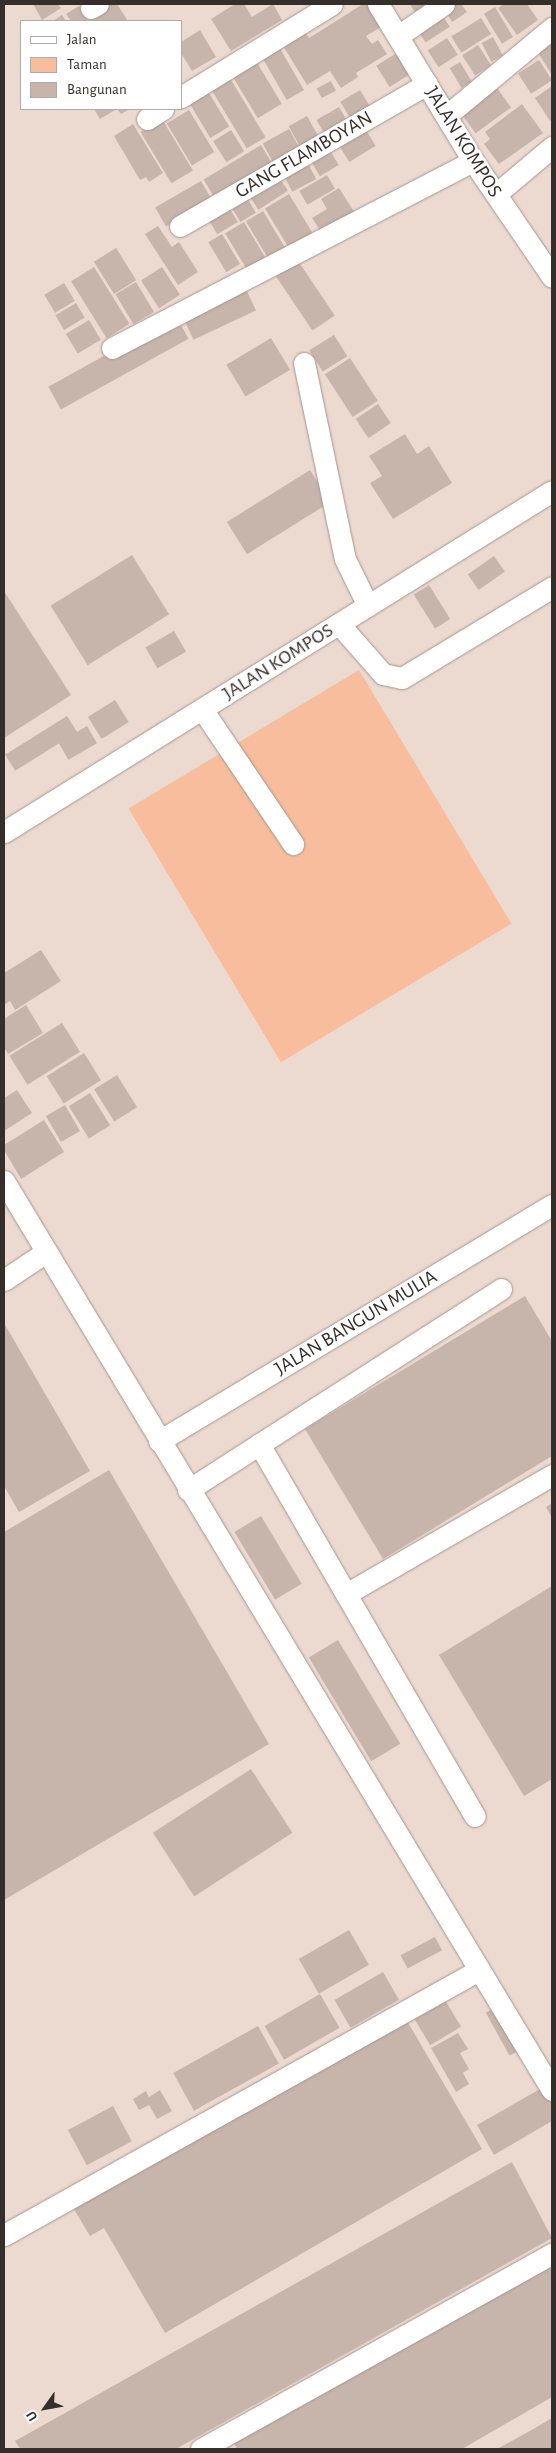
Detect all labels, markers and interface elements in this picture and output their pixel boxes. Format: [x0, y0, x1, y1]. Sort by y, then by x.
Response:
legend [20, 20, 182, 110]
text: Jalan [67, 32, 97, 47]
text: Taman [67, 57, 107, 72]
text: Bangunan [67, 82, 127, 97]
street label: JALAN KOMPOS [419, 82, 507, 202]
street label: GANG FLAMBOYAN [231, 106, 377, 204]
street label: JALAN KOMPOS [218, 618, 338, 706]
street label: JALAN BANGUN MULIA [270, 1265, 442, 1381]
north arrow [20, 2383, 70, 2433]
text: U [24, 2408, 41, 2423]

